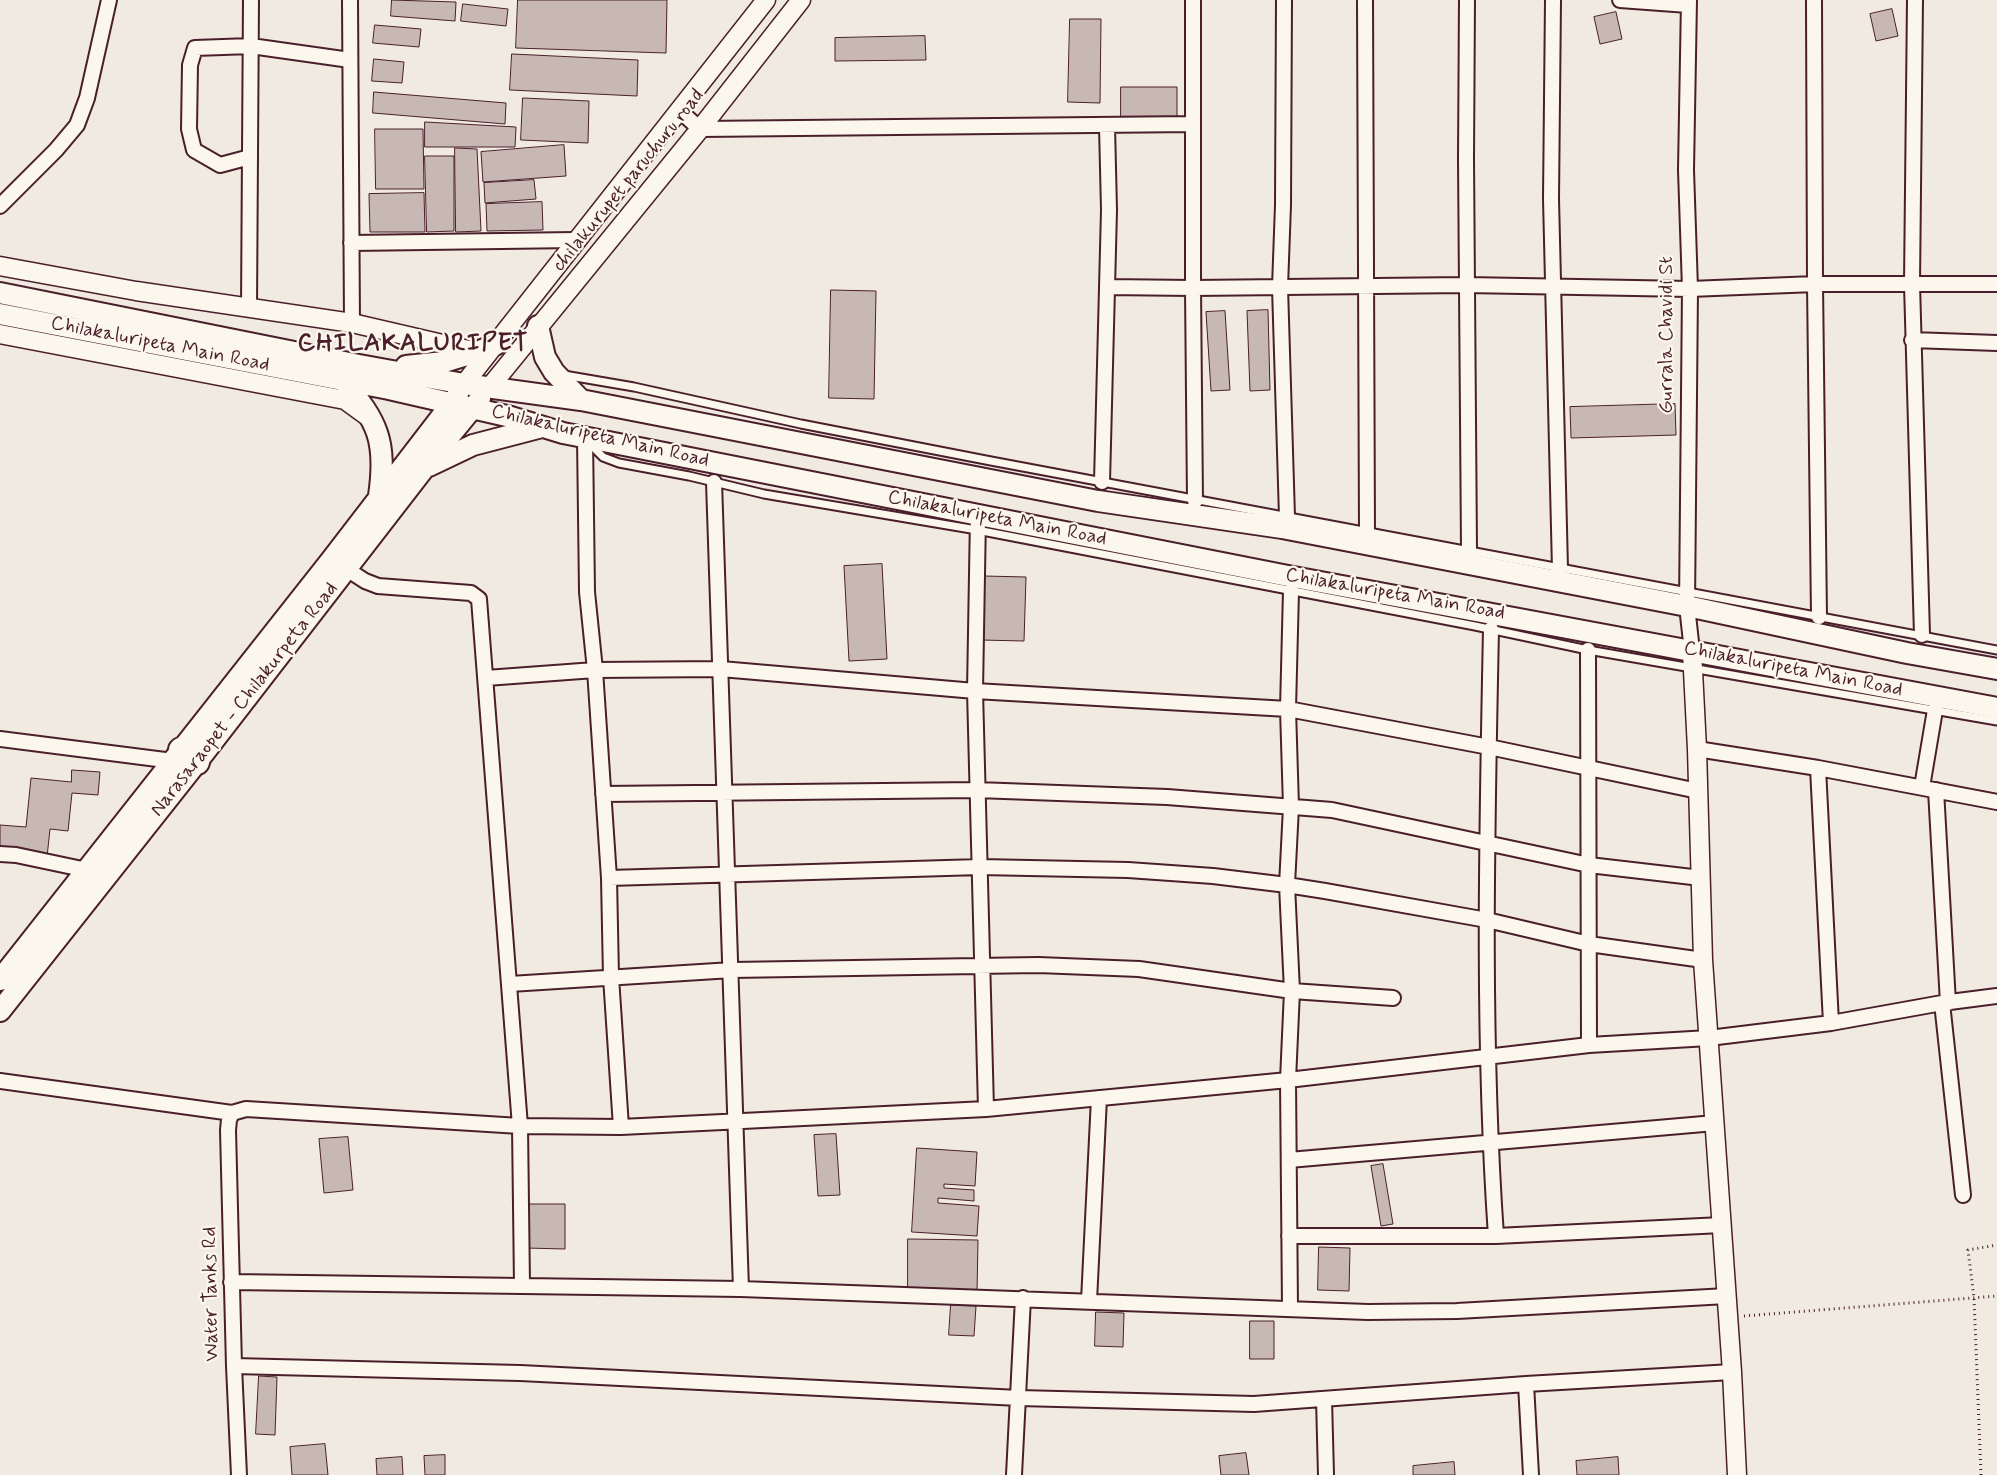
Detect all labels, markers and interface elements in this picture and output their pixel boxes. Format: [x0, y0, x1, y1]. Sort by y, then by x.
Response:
street label: chilakurupet paruchuru road [548, 85, 710, 277]
street label: Gurrala Chavidi St [1656, 256, 1680, 414]
street label: Chilakaluripeta Main Road [48, 312, 272, 378]
district label: CHILAKALURIPET [296, 330, 530, 360]
street label: Chilakaluripeta Main Road [489, 400, 711, 474]
street label: Chilakaluripeta Main Road [885, 486, 1109, 552]
street label: Chilakaluripeta Main Road [1283, 564, 1507, 626]
street label: Narasaraopet - Chilakurpeta Road [146, 578, 344, 822]
street label: Chilakaluripeta Main Road [1681, 637, 1905, 703]
street label: Water Tanks Rd [199, 1226, 225, 1362]

